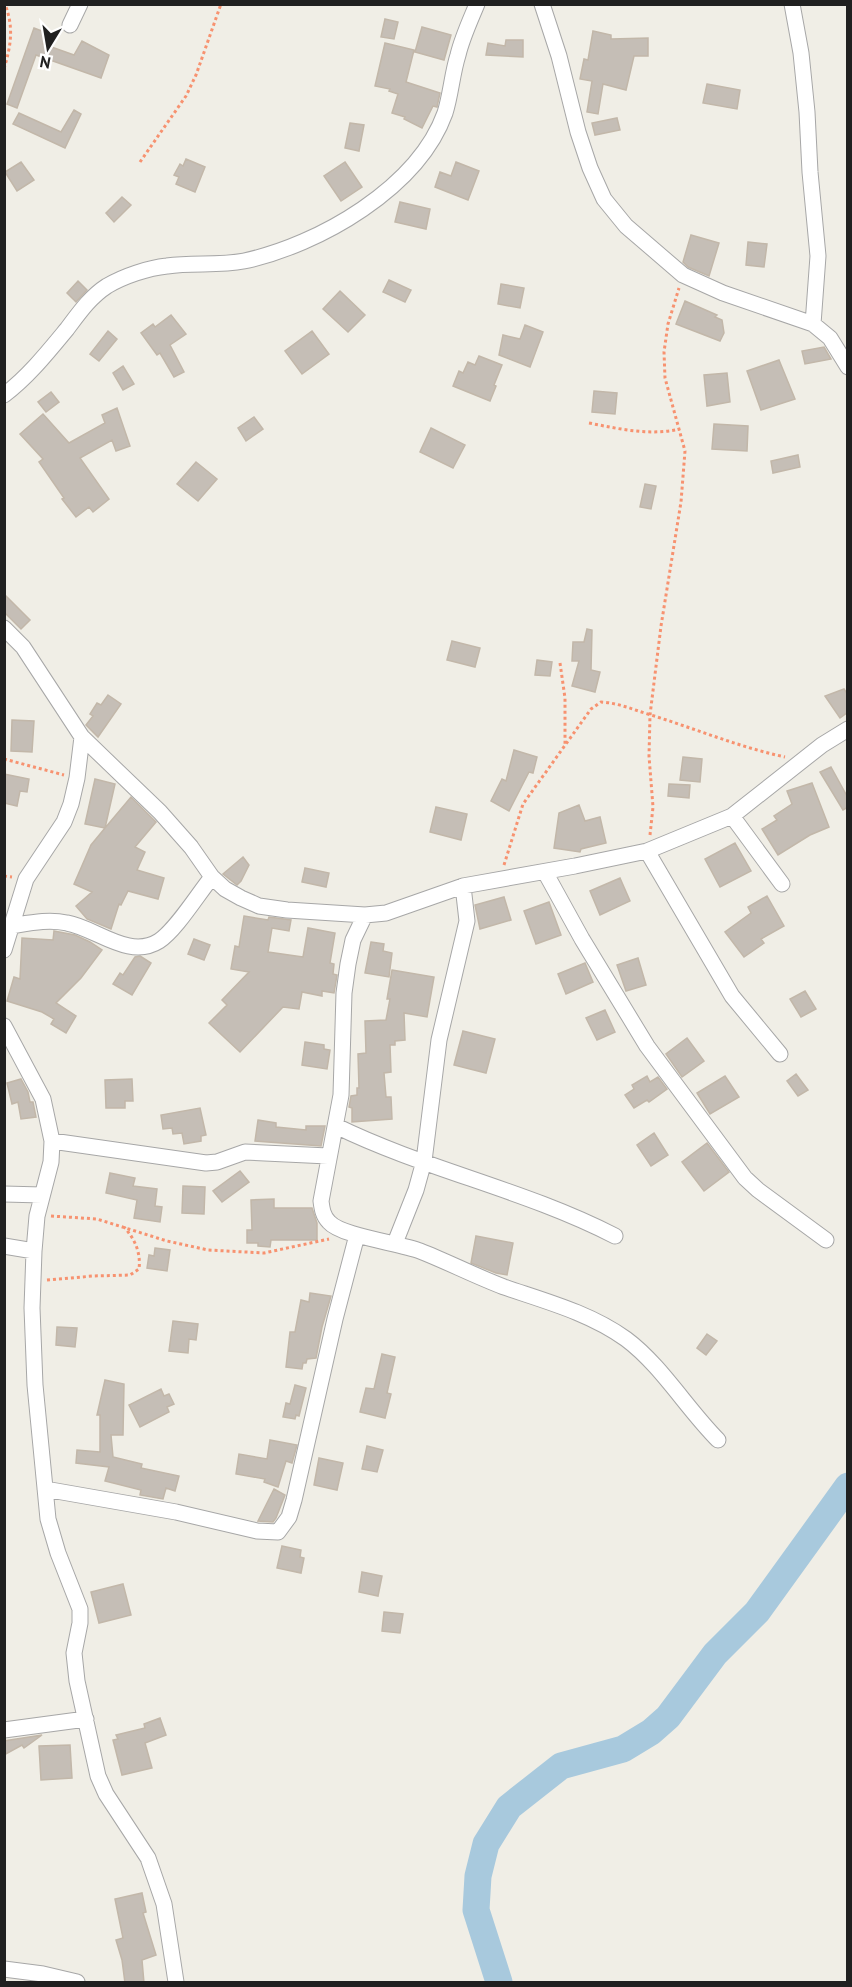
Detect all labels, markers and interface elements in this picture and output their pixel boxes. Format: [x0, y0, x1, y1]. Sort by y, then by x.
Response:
north arrow [18, 18, 78, 78]
text: N [38, 52, 52, 74]

